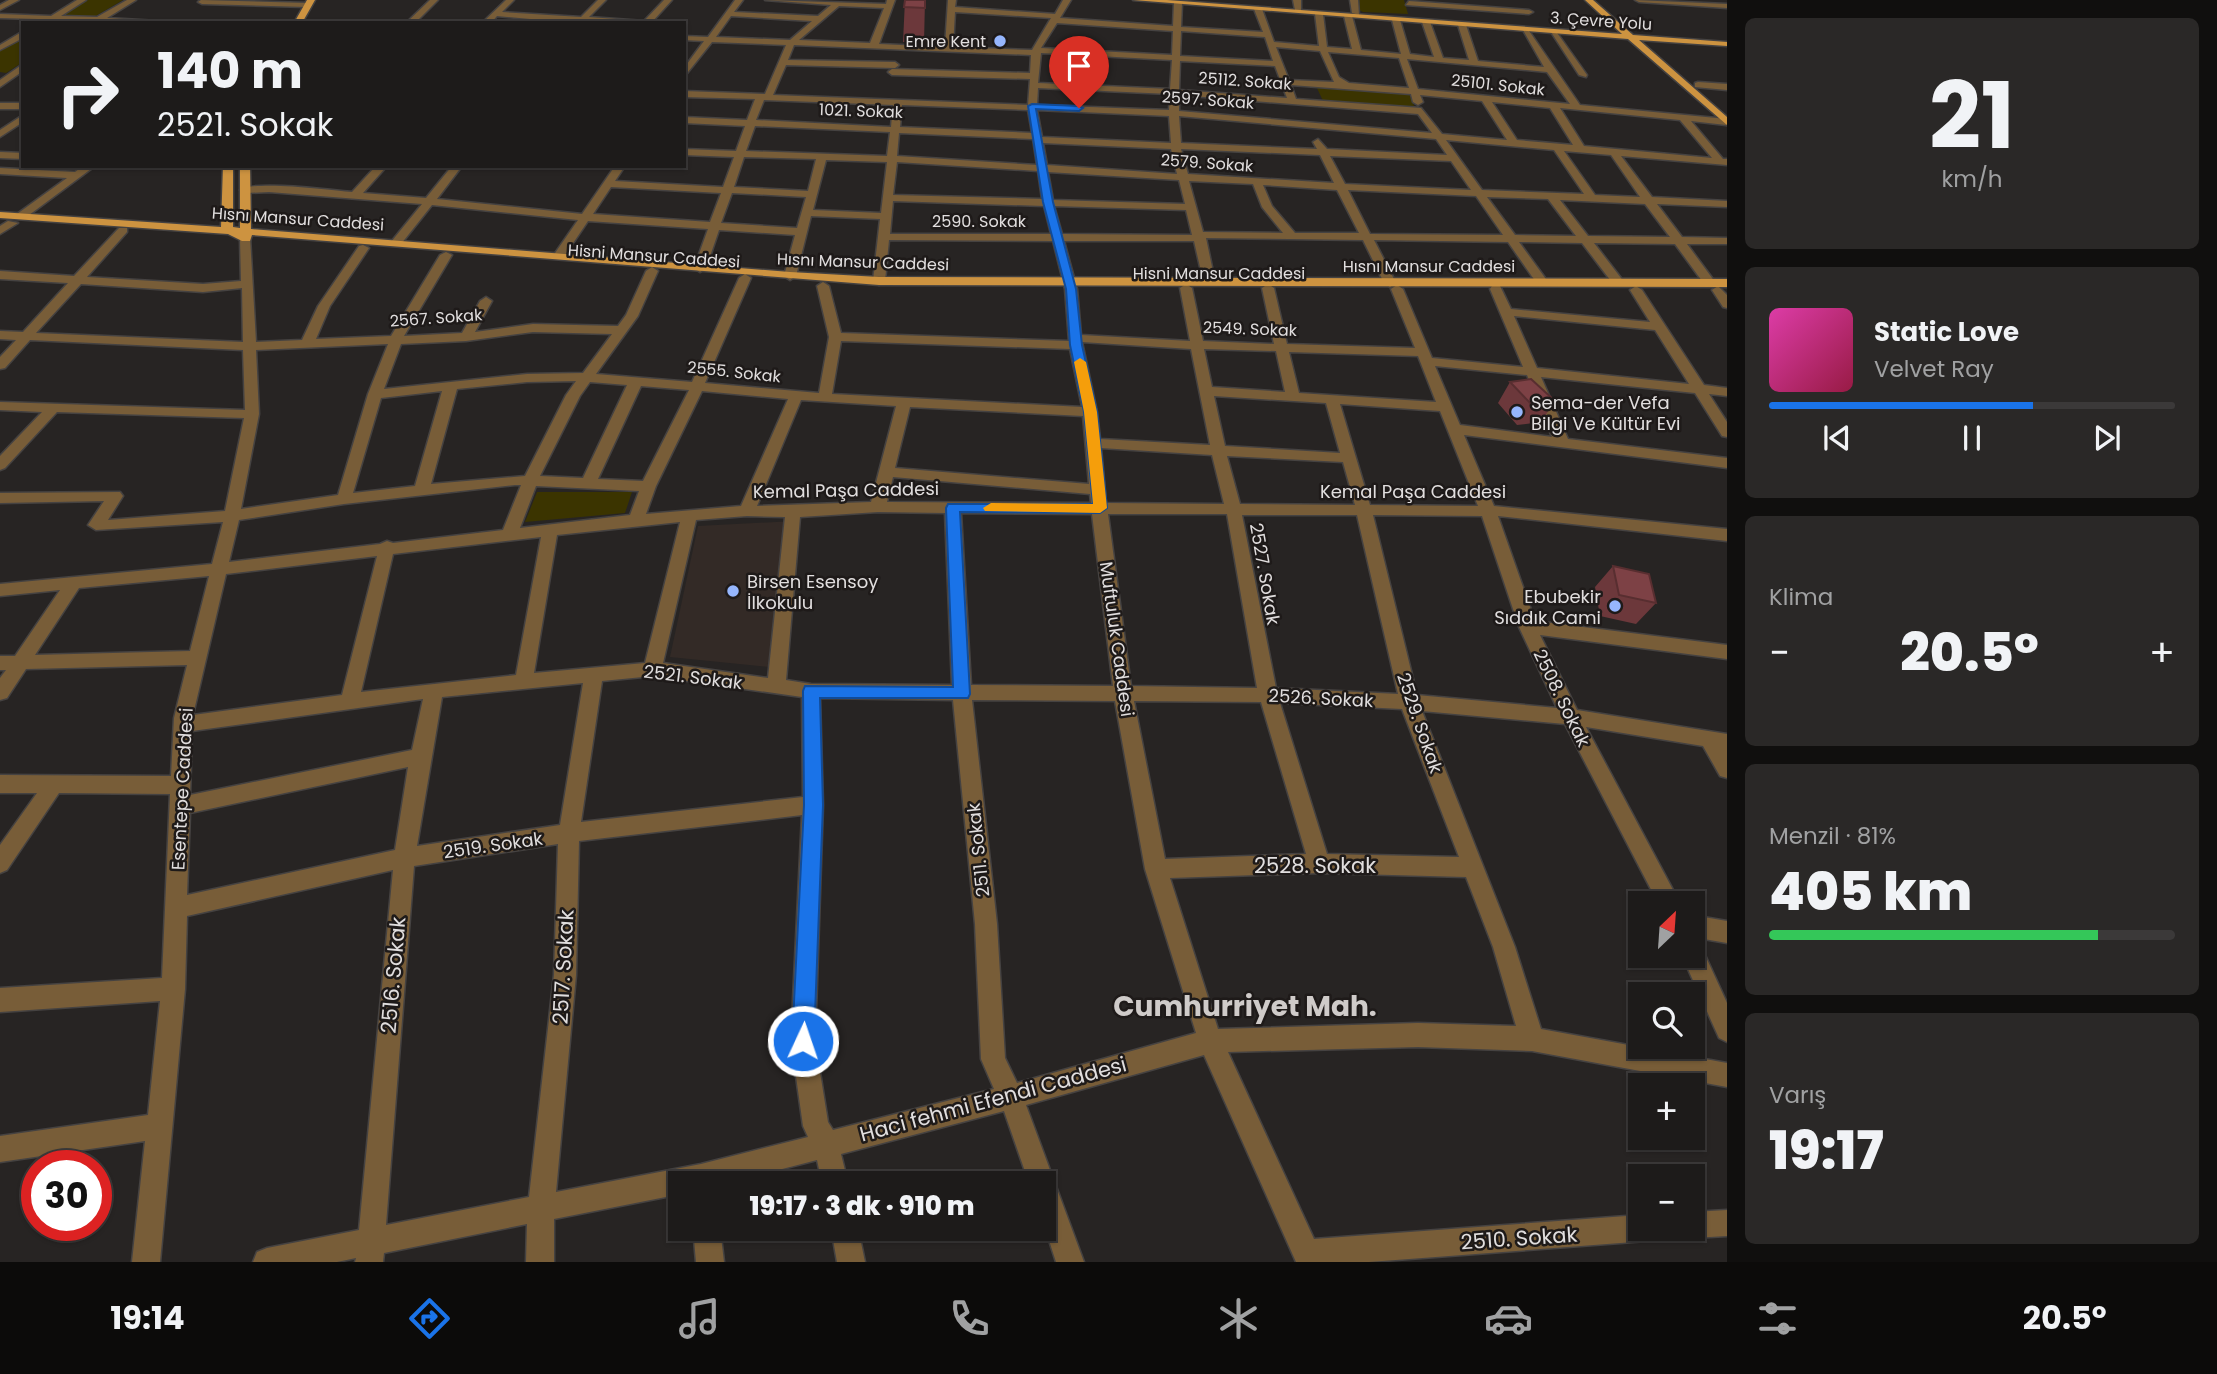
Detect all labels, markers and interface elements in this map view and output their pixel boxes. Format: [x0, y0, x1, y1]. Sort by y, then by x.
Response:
street label: 3. Çevre Yolu [1549, 6, 1653, 36]
place label: Emre Kent [906, 30, 986, 53]
marker: Emre Kent [992, 33, 1008, 49]
pin [1049, 36, 1109, 108]
text: 140 m [157, 37, 303, 105]
icon: arrive [1060, 47, 1098, 85]
icon: right [42, 49, 133, 140]
text: 21 [1929, 52, 2015, 180]
street label: 25112. Sokak [1198, 66, 1293, 96]
street label: 25101. Sokak [1450, 69, 1547, 101]
street label: 2597. Sokak [1161, 85, 1256, 115]
street label: 1021. Sokak [819, 98, 904, 124]
text: 2521. Sokak [157, 102, 333, 147]
street label: 2579. Sokak [1160, 148, 1255, 178]
text: km/h [1941, 163, 2003, 195]
street label: Hısnı Mansur Caddesi [211, 202, 385, 236]
street label: 2590. Sokak [932, 210, 1027, 233]
street label: Hisni Mansur Caddesi [567, 239, 741, 273]
street label: Hısnı Mansur Caddesi [776, 247, 950, 277]
street label: Hısnı Mansur Caddesi [1343, 255, 1515, 278]
street label: Hisni Mansur Caddesi [1133, 262, 1305, 285]
street label: 2567. Sokak [389, 303, 484, 333]
text: Static Love [1874, 314, 2019, 350]
street label: 2549. Sokak [1203, 316, 1298, 342]
text: Velvet Ray [1874, 353, 1994, 385]
street label: 2555. Sokak [686, 356, 783, 388]
place label: Sema-der Vefa Bilgi Ve Kültür Evi [1531, 390, 1681, 436]
marker: Sema-der Vefa Bilgi Ve Kültür Evi [1509, 404, 1525, 420]
icon: previous [1818, 419, 1856, 457]
icon: pause [1953, 419, 1991, 457]
icon: next [2088, 419, 2126, 457]
street label: Kemal Paşa Caddesi [753, 476, 939, 504]
street label: Kemal Paşa Caddesi [1320, 479, 1506, 504]
street label: 2527. Sokak [1244, 521, 1286, 628]
street label: Muftuluk Caddesi [1094, 560, 1140, 718]
place label: Birsen Esensoy İlkokulu [747, 569, 878, 615]
text: Klima [1769, 581, 1833, 613]
marker: Birsen Esensoy İlkokulu [725, 583, 741, 599]
place label: Ebubekir Sıddık Cami [1494, 584, 1601, 630]
marker: Ebubekir Sıddık Cami [1607, 598, 1623, 614]
text: 20.5° [1900, 616, 2039, 689]
text: − [1769, 626, 1790, 679]
text: + [2149, 626, 2175, 679]
street label: 2508. Sokak [1528, 645, 1597, 752]
street label: 2521. Sokak [642, 659, 744, 696]
street label: 2529. Sokak [1391, 669, 1449, 777]
street label: 2526. Sokak [1268, 683, 1375, 713]
street label: Esentepe Caddesi [165, 707, 199, 871]
street label: 2511. Sokak [961, 801, 995, 898]
text: Menzil · 81% [1769, 820, 1896, 852]
street label: 2519. Sokak [442, 826, 545, 864]
street label: 2528. Sokak [1254, 851, 1376, 880]
text: 405 km [1769, 855, 1972, 928]
north arrow [1628, 891, 1704, 968]
map controls [1628, 891, 1705, 1241]
street label: 2517. Sokak [546, 909, 581, 1025]
street label: 2516. Sokak [373, 915, 413, 1035]
button: search [1628, 982, 1705, 1059]
district label: Cumhurriyet Mah. [1113, 987, 1377, 1026]
position arrow [766, 1004, 840, 1078]
street label: Haci fehmi Efendi Caddesi [856, 1049, 1130, 1149]
button: + [1628, 1073, 1705, 1150]
text: Varış [1769, 1079, 1826, 1111]
text: 19:17 [1769, 1114, 1884, 1187]
speed limit sign: 30 [21, 1150, 112, 1241]
button: − [1628, 1164, 1705, 1241]
text: 19:17 · 3 dk · 910 m [750, 1188, 974, 1224]
street label: 2510. Sokak [1460, 1219, 1578, 1257]
icon: directions [405, 1294, 454, 1343]
icon: music [675, 1294, 724, 1343]
icon: phone [945, 1294, 994, 1343]
icon: climate [1214, 1294, 1263, 1343]
icon: car [1484, 1294, 1533, 1343]
icon: filters [1753, 1294, 1802, 1343]
text: 19:14 [110, 1295, 185, 1340]
text: 20.5° [2023, 1295, 2107, 1340]

